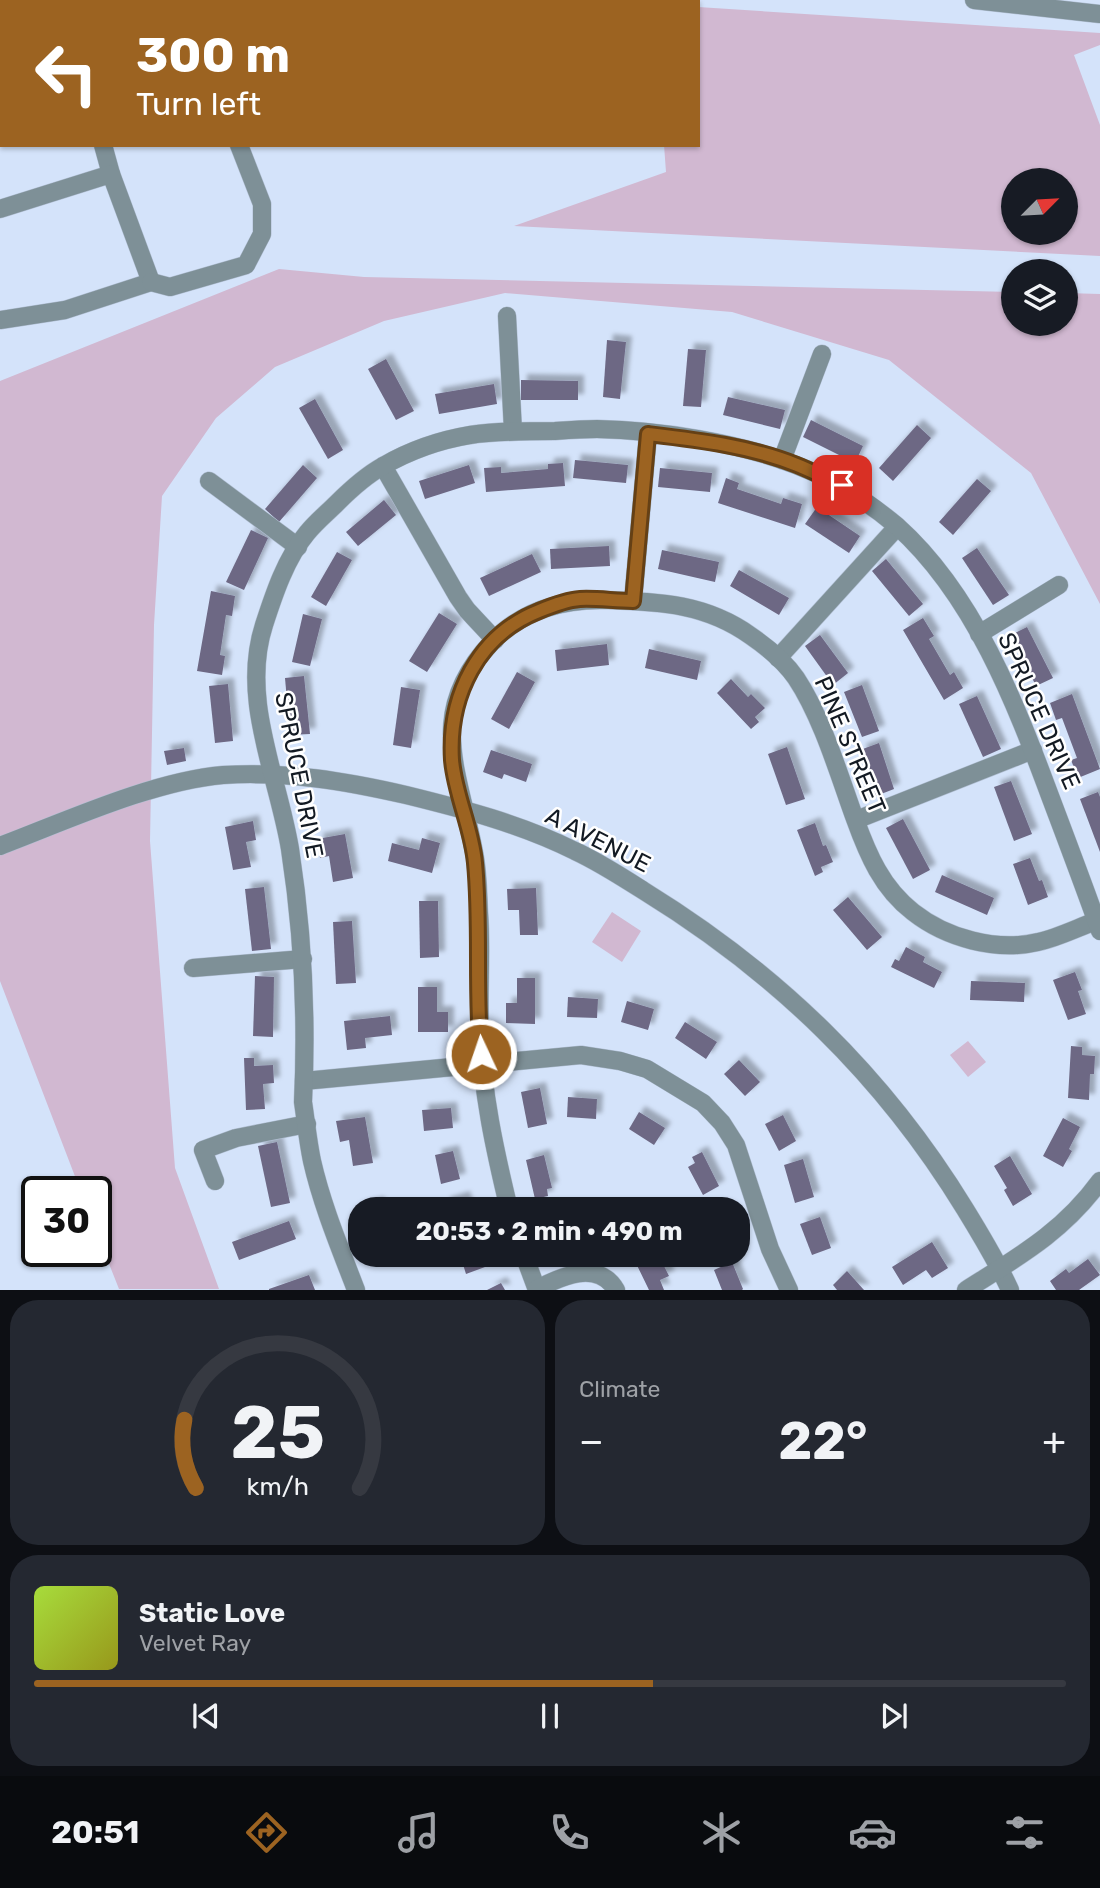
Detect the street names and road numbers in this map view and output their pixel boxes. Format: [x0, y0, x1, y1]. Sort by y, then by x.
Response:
street label: SPRUCE DRIVE [992, 628, 1086, 794]
street label: PINE STREET [809, 672, 892, 818]
street label: SPRUCE DRIVE [269, 690, 329, 860]
street label: A AVENUE [541, 802, 655, 878]

